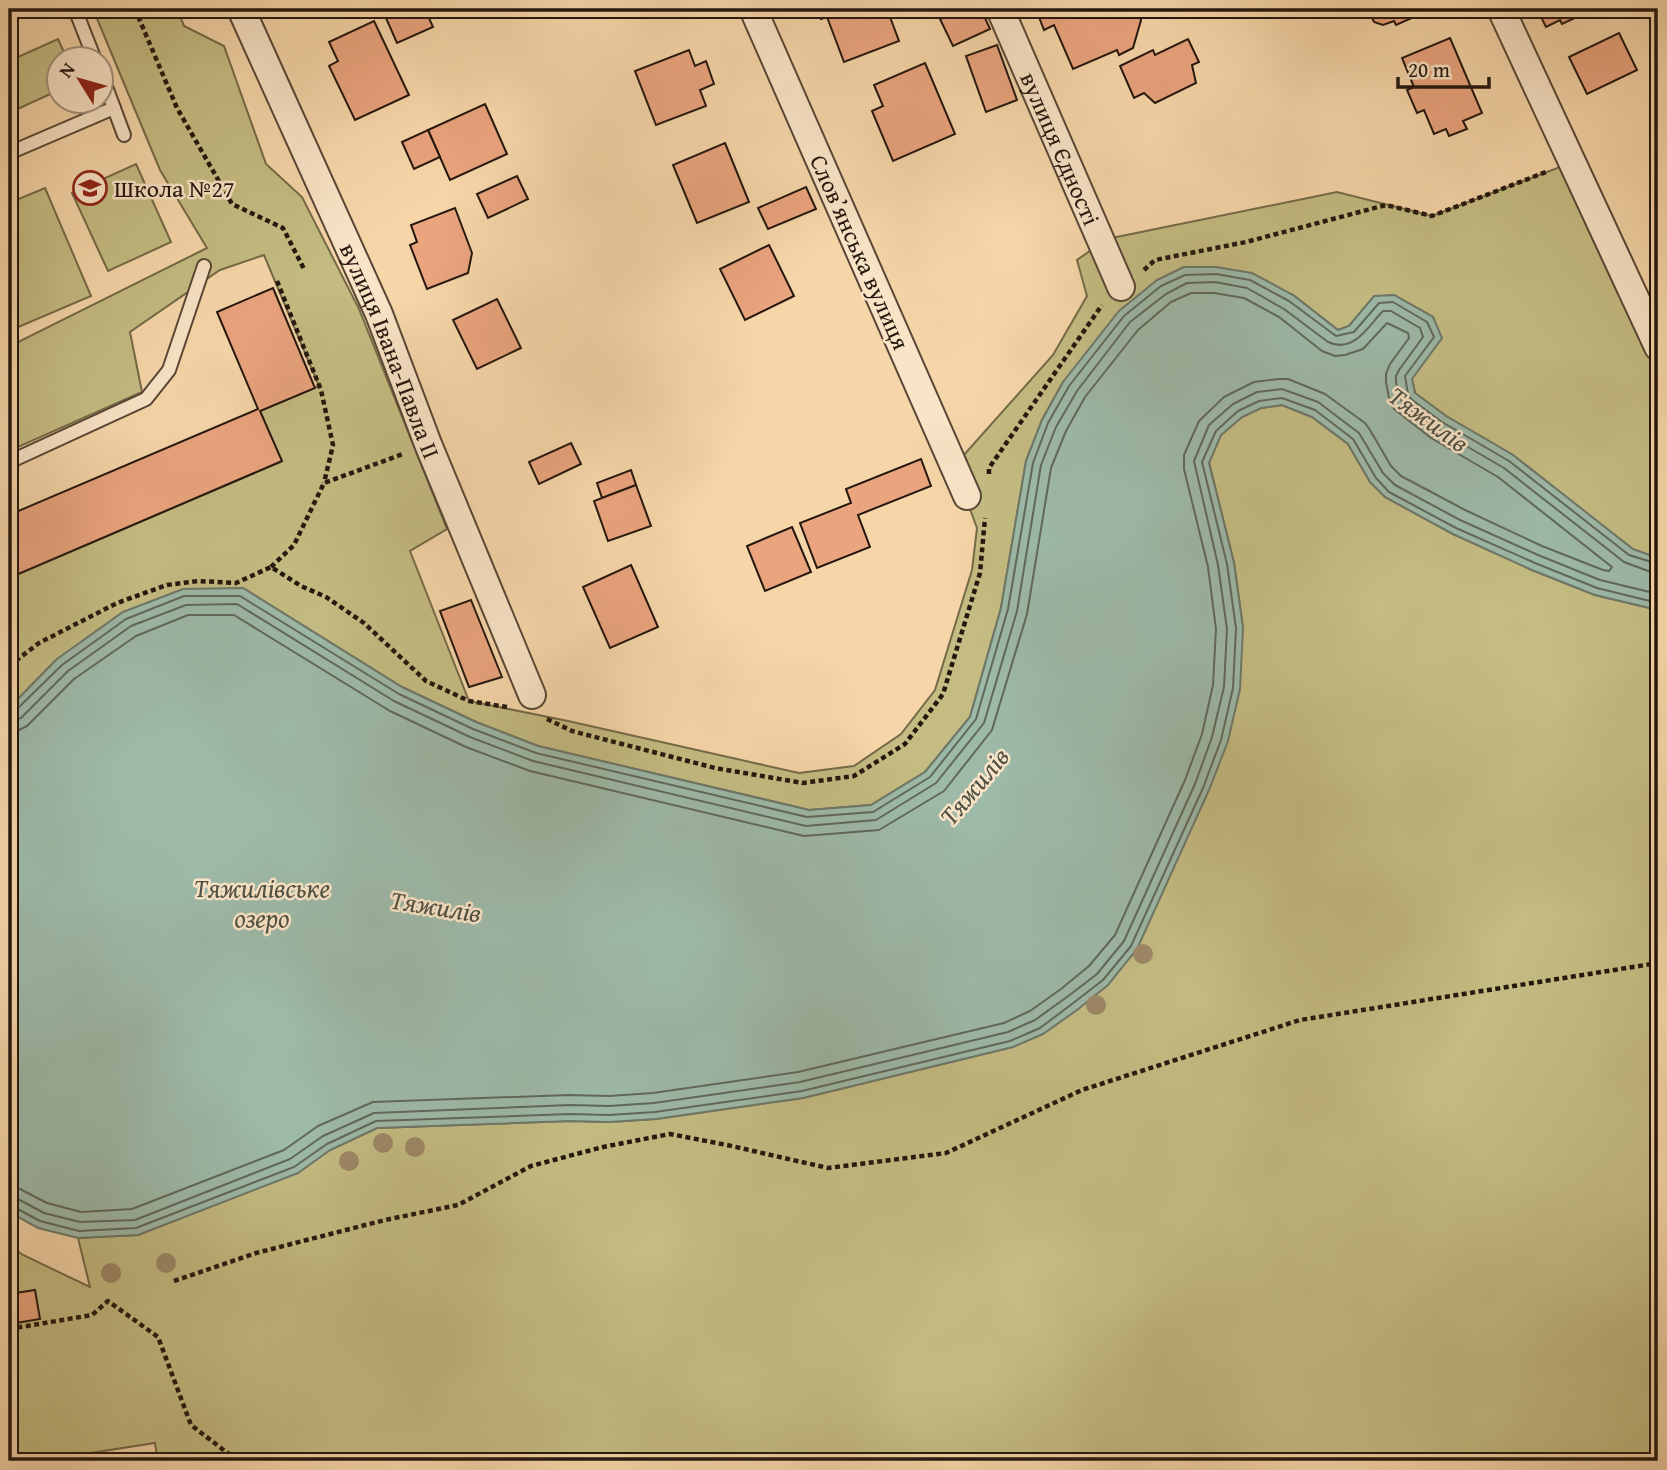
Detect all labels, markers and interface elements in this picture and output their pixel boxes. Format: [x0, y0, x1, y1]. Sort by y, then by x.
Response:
north arrow [46, 46, 116, 116]
scale bar [1398, 46, 1488, 90]
text: 20 m [1408, 54, 1450, 85]
text: N [51, 56, 82, 83]
street label: вулиця Єдності [1012, 66, 1110, 231]
street label: Словʼянська вулиця [801, 149, 919, 355]
school or university icon: Школа №27 [71, 169, 109, 207]
place label: Школа №27 [114, 171, 235, 206]
street label: вулиця Івана-Павла II [331, 237, 450, 464]
water label: Тяжилів [1381, 376, 1477, 462]
water label: Тяжилів [930, 738, 1018, 834]
water label: Тяжилівське озеро [194, 868, 330, 937]
water label: Тяжилів [388, 880, 484, 932]

